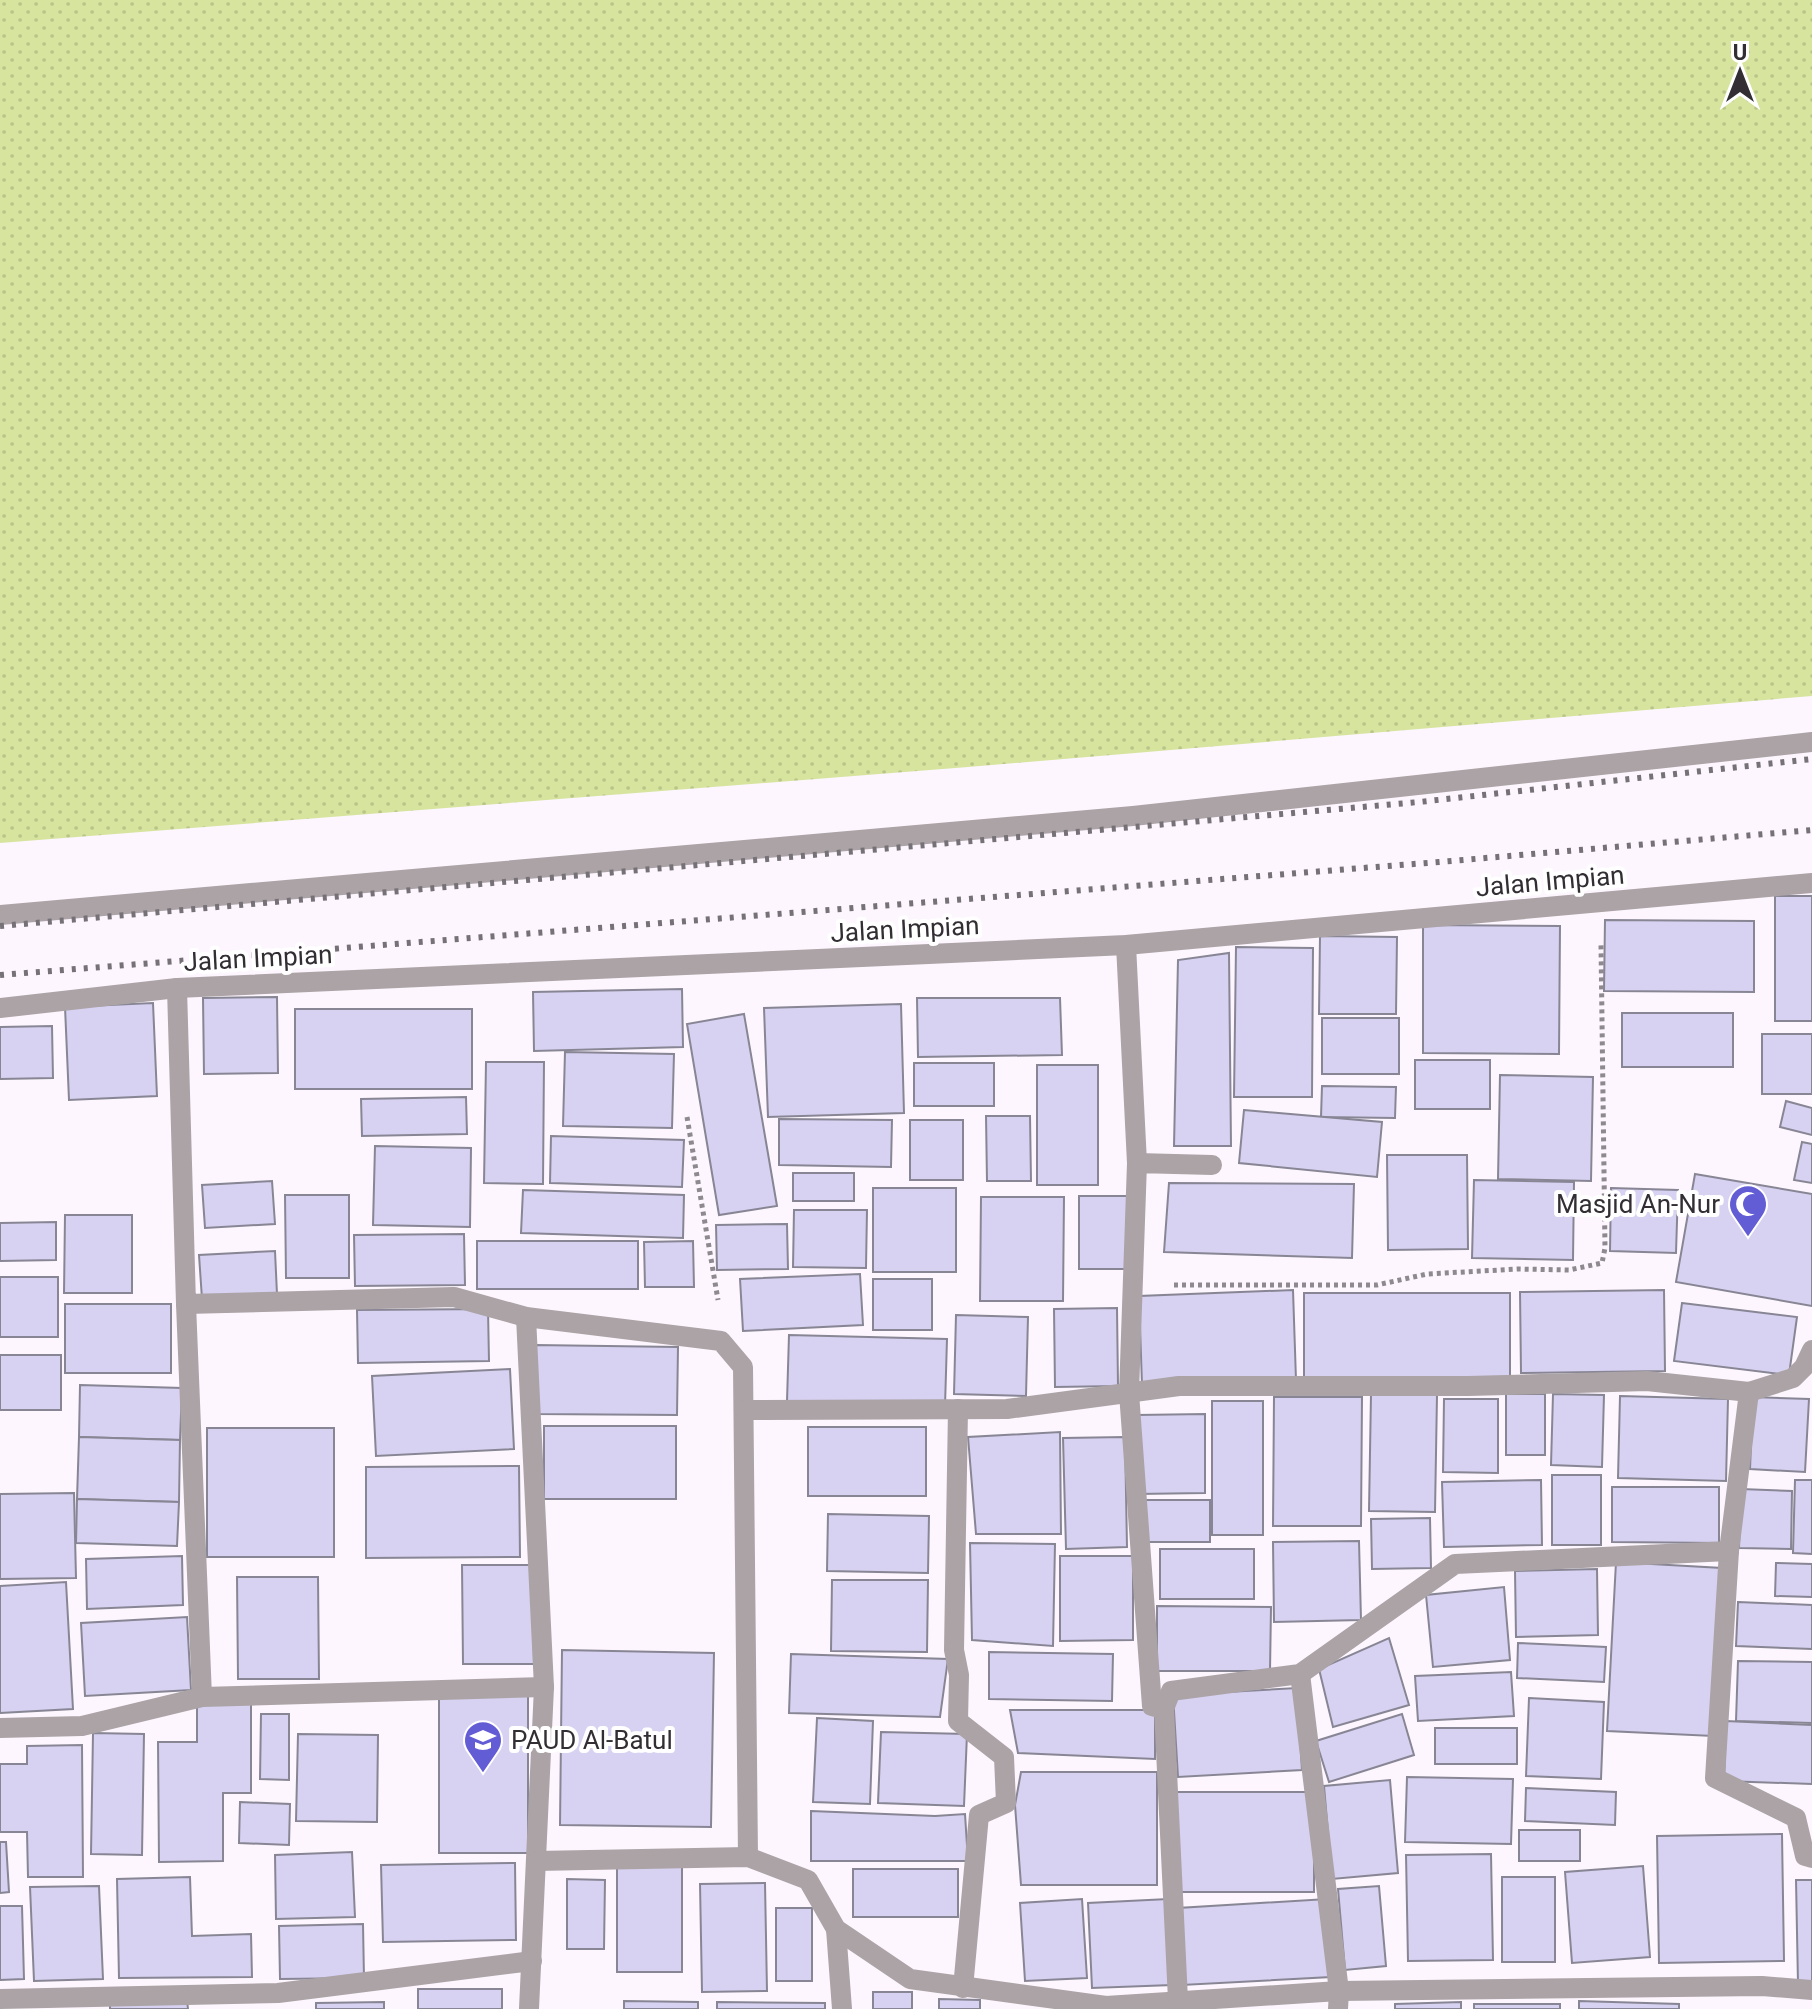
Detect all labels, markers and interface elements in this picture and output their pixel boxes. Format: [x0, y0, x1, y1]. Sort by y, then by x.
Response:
north arrow [1700, 32, 1780, 112]
text: U [1733, 40, 1747, 65]
street label: Jalan Impian [1474, 860, 1626, 902]
street label: Jalan Impian [830, 910, 980, 948]
street label: Jalan Impian [183, 939, 333, 977]
mosque icon: Masjid An-Nur [1727, 1183, 1769, 1238]
place label: Masjid An-Nur [1556, 1189, 1720, 1219]
school or university icon: PAUD Al-Batul [462, 1719, 504, 1774]
place label: PAUD Al-Batul [511, 1725, 673, 1755]

